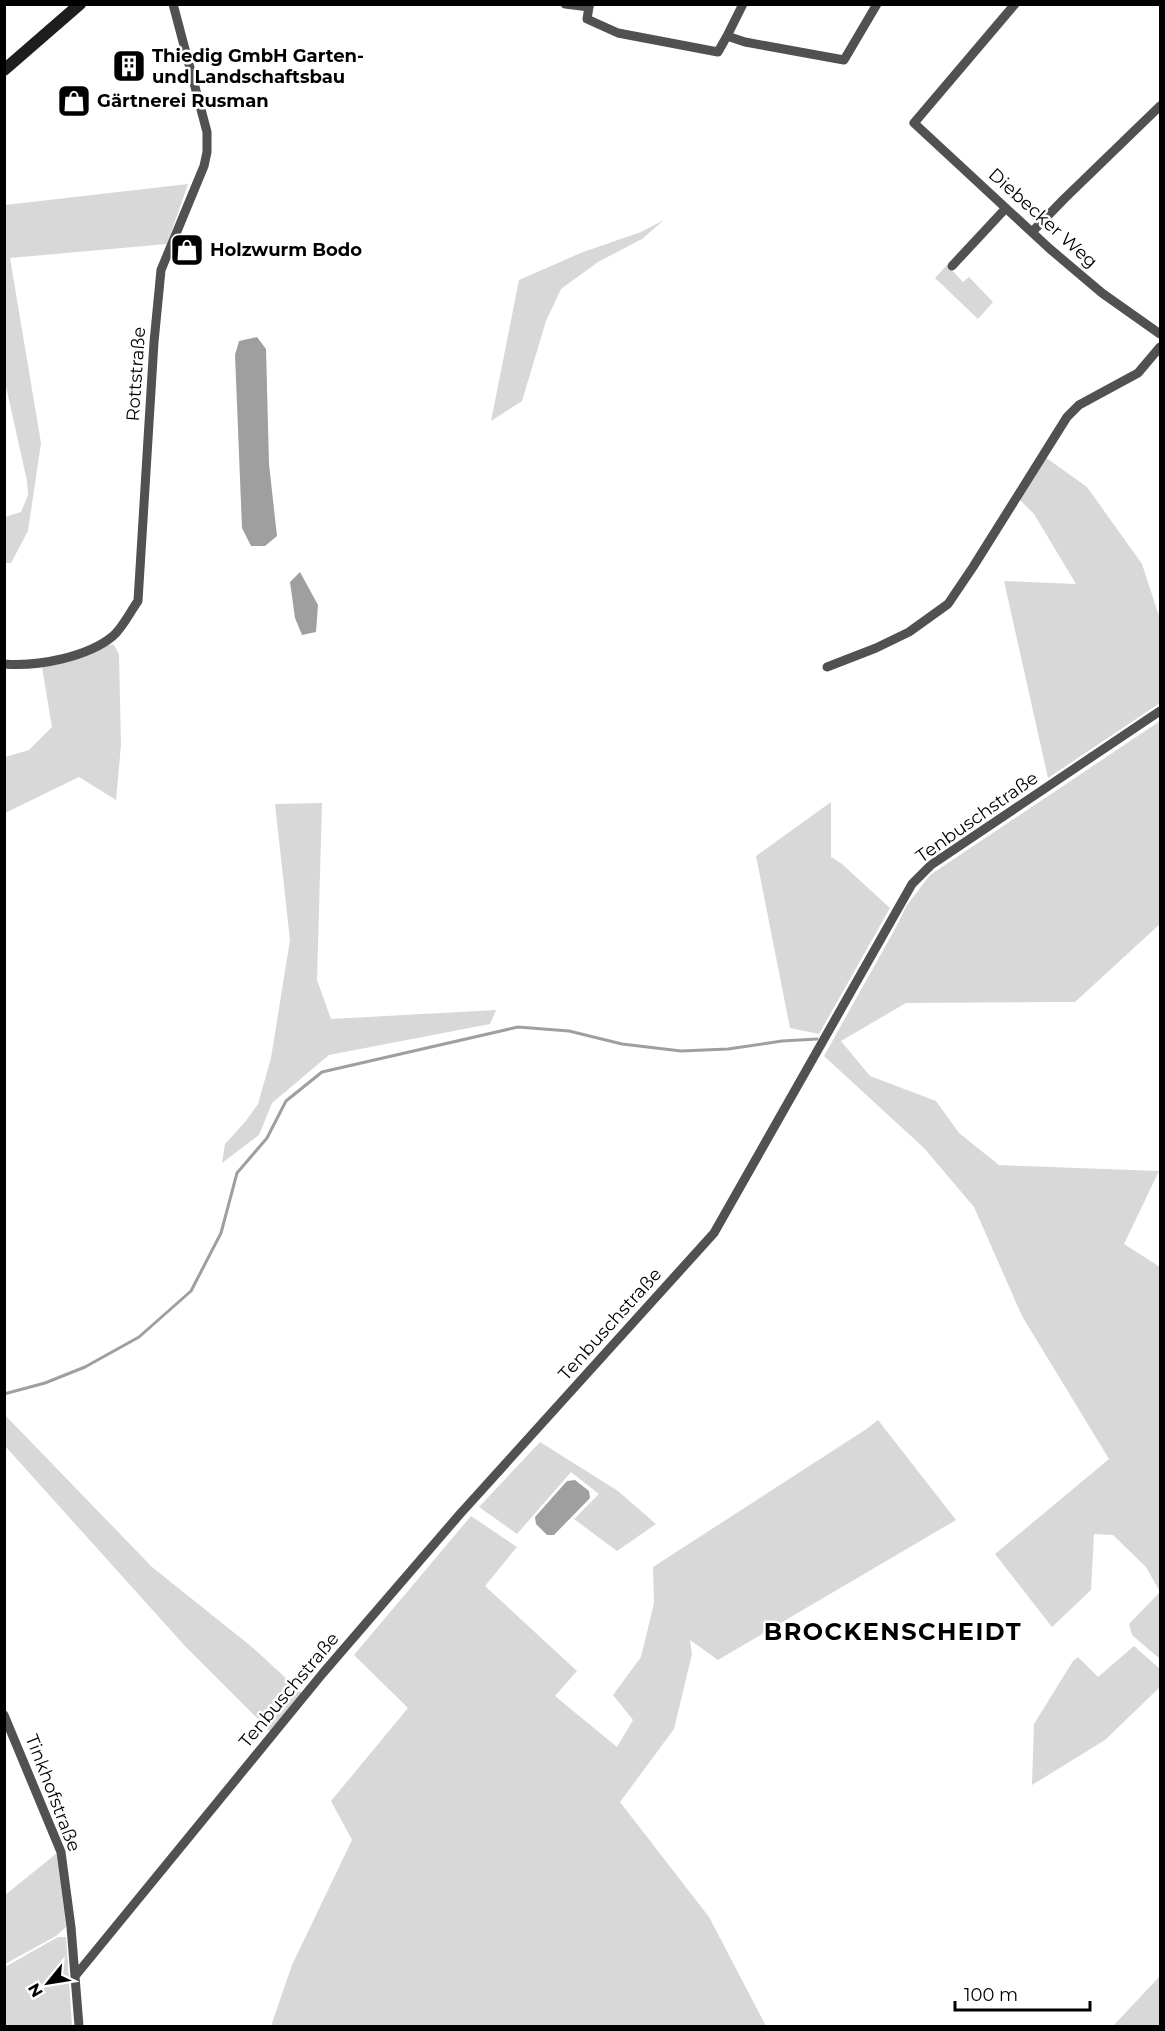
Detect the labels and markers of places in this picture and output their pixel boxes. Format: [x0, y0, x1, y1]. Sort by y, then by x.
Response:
place label: Thiedig GmbH Garten- und Landschaftsbau [152, 45, 364, 88]
building icon: Thiedig GmbH Garten- und Landschaftsbau [111, 48, 147, 84]
shop icon: Gärtnerei Rusman [56, 83, 92, 119]
place label: Gärtnerei Rusman [97, 90, 269, 112]
shop icon: Holzwurm Bodo [169, 232, 205, 268]
place label: Holzwurm Bodo [210, 239, 362, 261]

